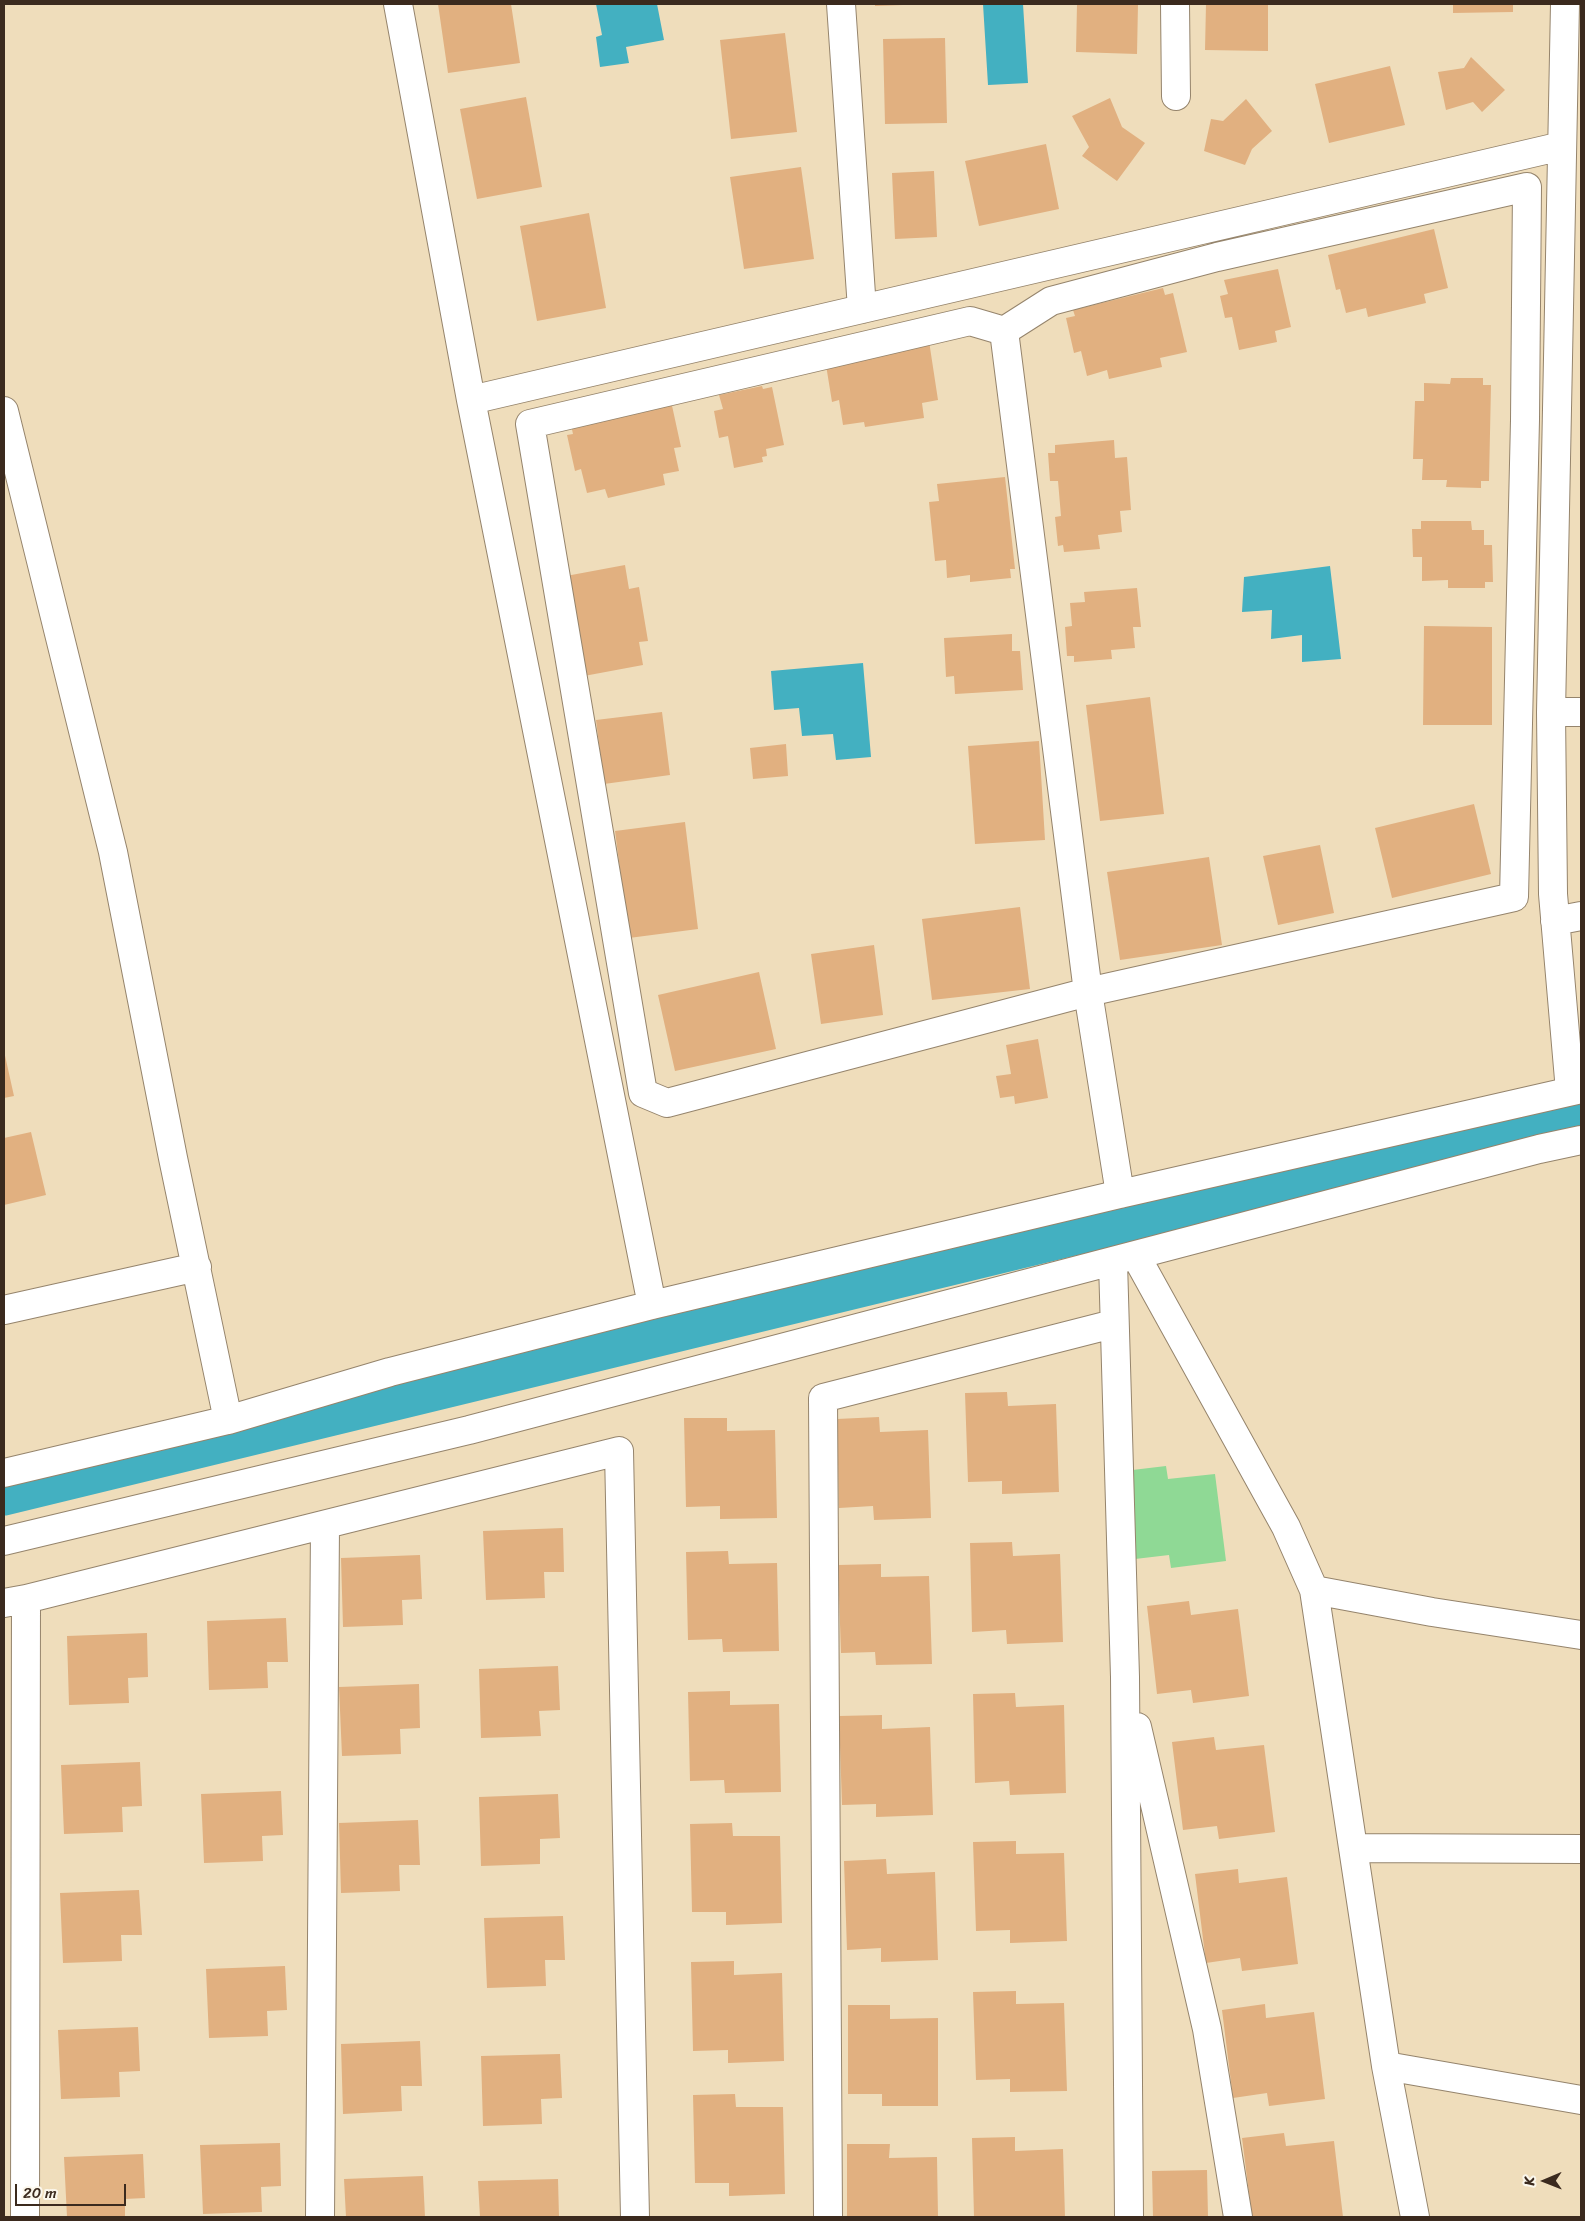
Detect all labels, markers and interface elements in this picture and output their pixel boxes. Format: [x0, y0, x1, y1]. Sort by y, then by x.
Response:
north arrow [1520, 2156, 1570, 2206]
scale bar [18, 2174, 129, 2206]
text: K [1517, 2177, 1542, 2186]
text: 20 m [23, 2180, 57, 2206]

